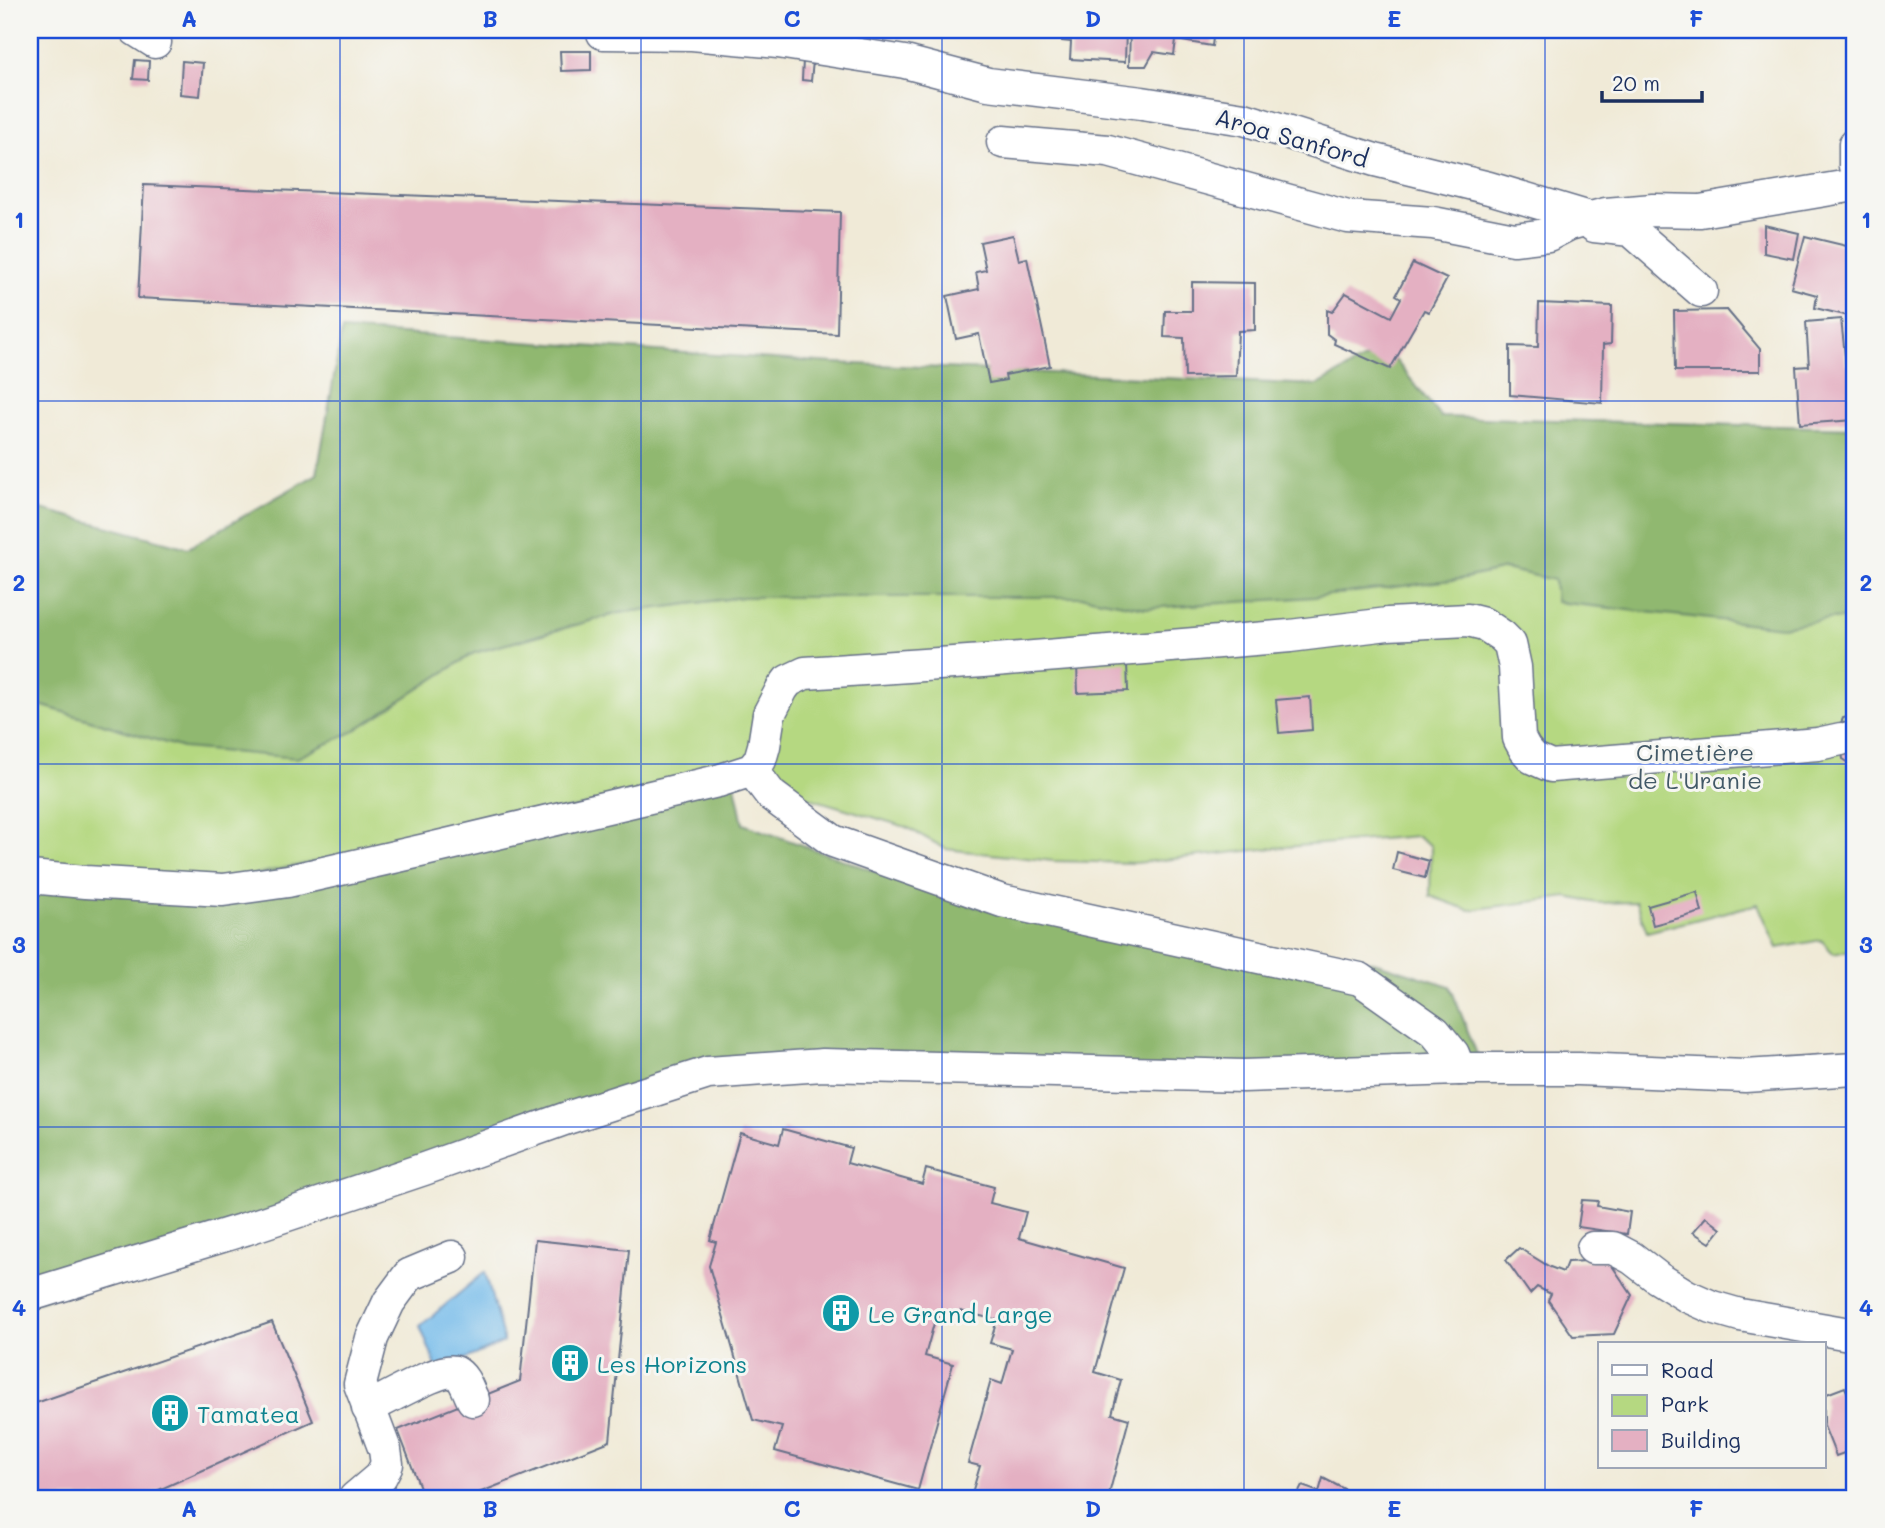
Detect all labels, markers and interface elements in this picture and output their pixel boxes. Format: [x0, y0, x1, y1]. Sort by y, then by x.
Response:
text: A [181, 3, 197, 33]
text: B [482, 3, 498, 33]
text: C [783, 3, 801, 33]
text: D [1085, 3, 1101, 33]
text: E [1387, 3, 1401, 33]
text: F [1689, 3, 1703, 33]
scale bar [1602, 60, 1701, 104]
text: 20 m [1612, 69, 1660, 96]
street label: Aroa Sanford [1212, 100, 1372, 174]
text: 1 [14, 204, 24, 234]
text: 1 [1861, 204, 1871, 234]
text: 2 [13, 567, 25, 597]
text: 2 [1860, 567, 1872, 597]
park label: Cimetière de L'Uranie [1628, 736, 1762, 795]
text: 3 [12, 929, 26, 959]
text: 3 [1859, 929, 1873, 959]
text: 4 [12, 1292, 26, 1322]
building icon: Le Grand Large [820, 1292, 862, 1334]
text: 4 [1859, 1292, 1873, 1322]
place label: Le Grand Large [868, 1298, 1053, 1329]
building icon: Les Horizons [549, 1342, 591, 1384]
legend [1598, 1342, 1826, 1468]
place label: Les Horizons [597, 1348, 747, 1379]
text: Road [1661, 1356, 1713, 1383]
text: Park [1661, 1390, 1709, 1417]
building icon: Tamatea [149, 1392, 191, 1434]
place label: Tamatea [197, 1398, 300, 1429]
text: Building [1661, 1426, 1741, 1453]
text: A [181, 1493, 197, 1523]
text: B [482, 1493, 498, 1523]
text: C [783, 1493, 801, 1523]
text: D [1085, 1493, 1101, 1523]
text: E [1387, 1493, 1401, 1523]
text: F [1689, 1493, 1703, 1523]

